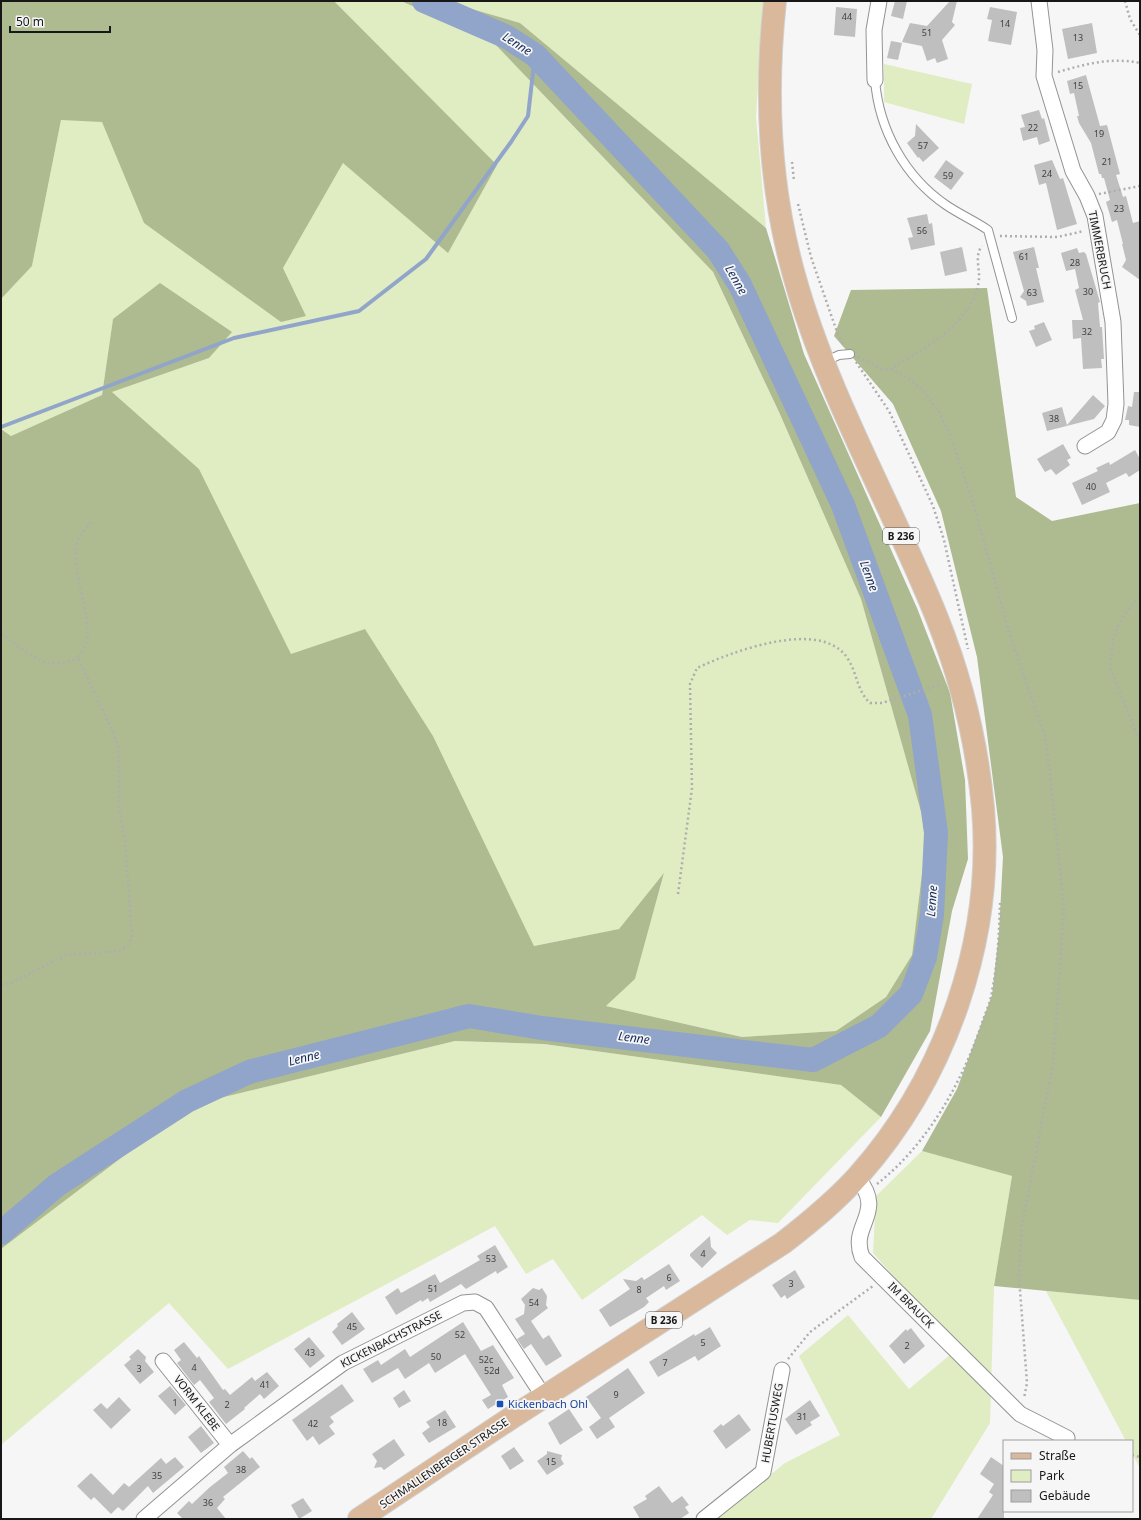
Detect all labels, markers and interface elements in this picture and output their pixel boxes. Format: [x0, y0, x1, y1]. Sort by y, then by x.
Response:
scale bar [10, 8, 110, 34]
house number: 44 [842, 10, 852, 23]
text: 50 m [16, 13, 44, 30]
house number: 14 [1000, 17, 1010, 30]
house number: 51 [922, 26, 932, 39]
water label: Lenne [499, 28, 535, 59]
house number: 13 [1073, 31, 1083, 44]
house number: 15 [1073, 79, 1083, 92]
house number: 22 [1028, 121, 1038, 134]
house number: 19 [1094, 127, 1104, 140]
house number: 57 [918, 139, 928, 152]
house number: 21 [1102, 155, 1112, 168]
house number: 24 [1042, 167, 1052, 180]
house number: 59 [943, 169, 953, 182]
house number: 23 [1114, 202, 1124, 215]
street label: TIMMERBRUCH [1086, 209, 1115, 291]
house number: 56 [917, 224, 927, 237]
house number: 61 [1019, 250, 1029, 263]
house number: 28 [1070, 256, 1080, 269]
water label: Lenne [721, 262, 752, 298]
house number: 30 [1083, 285, 1093, 298]
house number: 63 [1027, 286, 1037, 299]
house number: 32 [1082, 325, 1092, 338]
house number: 38 [1049, 412, 1059, 425]
house number: 40 [1086, 480, 1096, 493]
road number: B 236 [883, 528, 919, 544]
water label: Lenne [856, 558, 883, 594]
water label: Lenne [922, 885, 941, 917]
water label: Lenne [617, 1027, 651, 1048]
water label: Lenne [286, 1045, 321, 1070]
house number: 4 [700, 1247, 706, 1260]
house number: 53 [486, 1252, 496, 1265]
house number: 6 [666, 1271, 672, 1284]
house number: 3 [788, 1277, 794, 1290]
street label: IM BRAUCK [885, 1278, 938, 1331]
house number: 51 [428, 1282, 438, 1295]
house number: 8 [636, 1283, 642, 1296]
house number: 54 [529, 1296, 539, 1309]
street label: KICKENBACHSTRASSE [337, 1306, 444, 1371]
road number: B 236 [646, 1312, 682, 1328]
house number: 45 [347, 1320, 357, 1333]
house number: 52 [455, 1328, 465, 1341]
house number: 5 [700, 1336, 706, 1349]
house number: 2 [904, 1339, 910, 1352]
house number: 43 [305, 1346, 315, 1359]
house number: 50 [431, 1350, 441, 1363]
house number: 52c [479, 1353, 494, 1366]
house number: 7 [662, 1356, 668, 1369]
house number: 4 [191, 1361, 197, 1374]
house number: 3 [136, 1362, 142, 1375]
house number: 52d [484, 1364, 500, 1377]
street label: VORM KLEBE [171, 1372, 224, 1434]
house number: 41 [260, 1378, 270, 1391]
street label: HUBERTUSWEG [757, 1382, 786, 1464]
house number: 9 [613, 1388, 619, 1401]
house number: 1 [172, 1396, 178, 1409]
place label: Kickenbach Ohl [508, 1396, 588, 1411]
house number: 2 [224, 1398, 230, 1411]
marker: Kickenbach Ohl [495, 1399, 505, 1409]
house number: 31 [797, 1410, 807, 1423]
street label: SCHMALLENBERGER STRASSE [376, 1414, 511, 1511]
house number: 18 [437, 1416, 447, 1429]
house number: 42 [308, 1417, 318, 1430]
legend [1003, 1440, 1133, 1512]
text: Straße [1039, 1447, 1076, 1464]
house number: 15 [546, 1455, 556, 1468]
house number: 38 [236, 1463, 246, 1476]
text: Park [1039, 1467, 1065, 1484]
house number: 35 [152, 1469, 162, 1482]
text: Gebäude [1039, 1487, 1090, 1504]
house number: 36 [203, 1496, 213, 1509]

